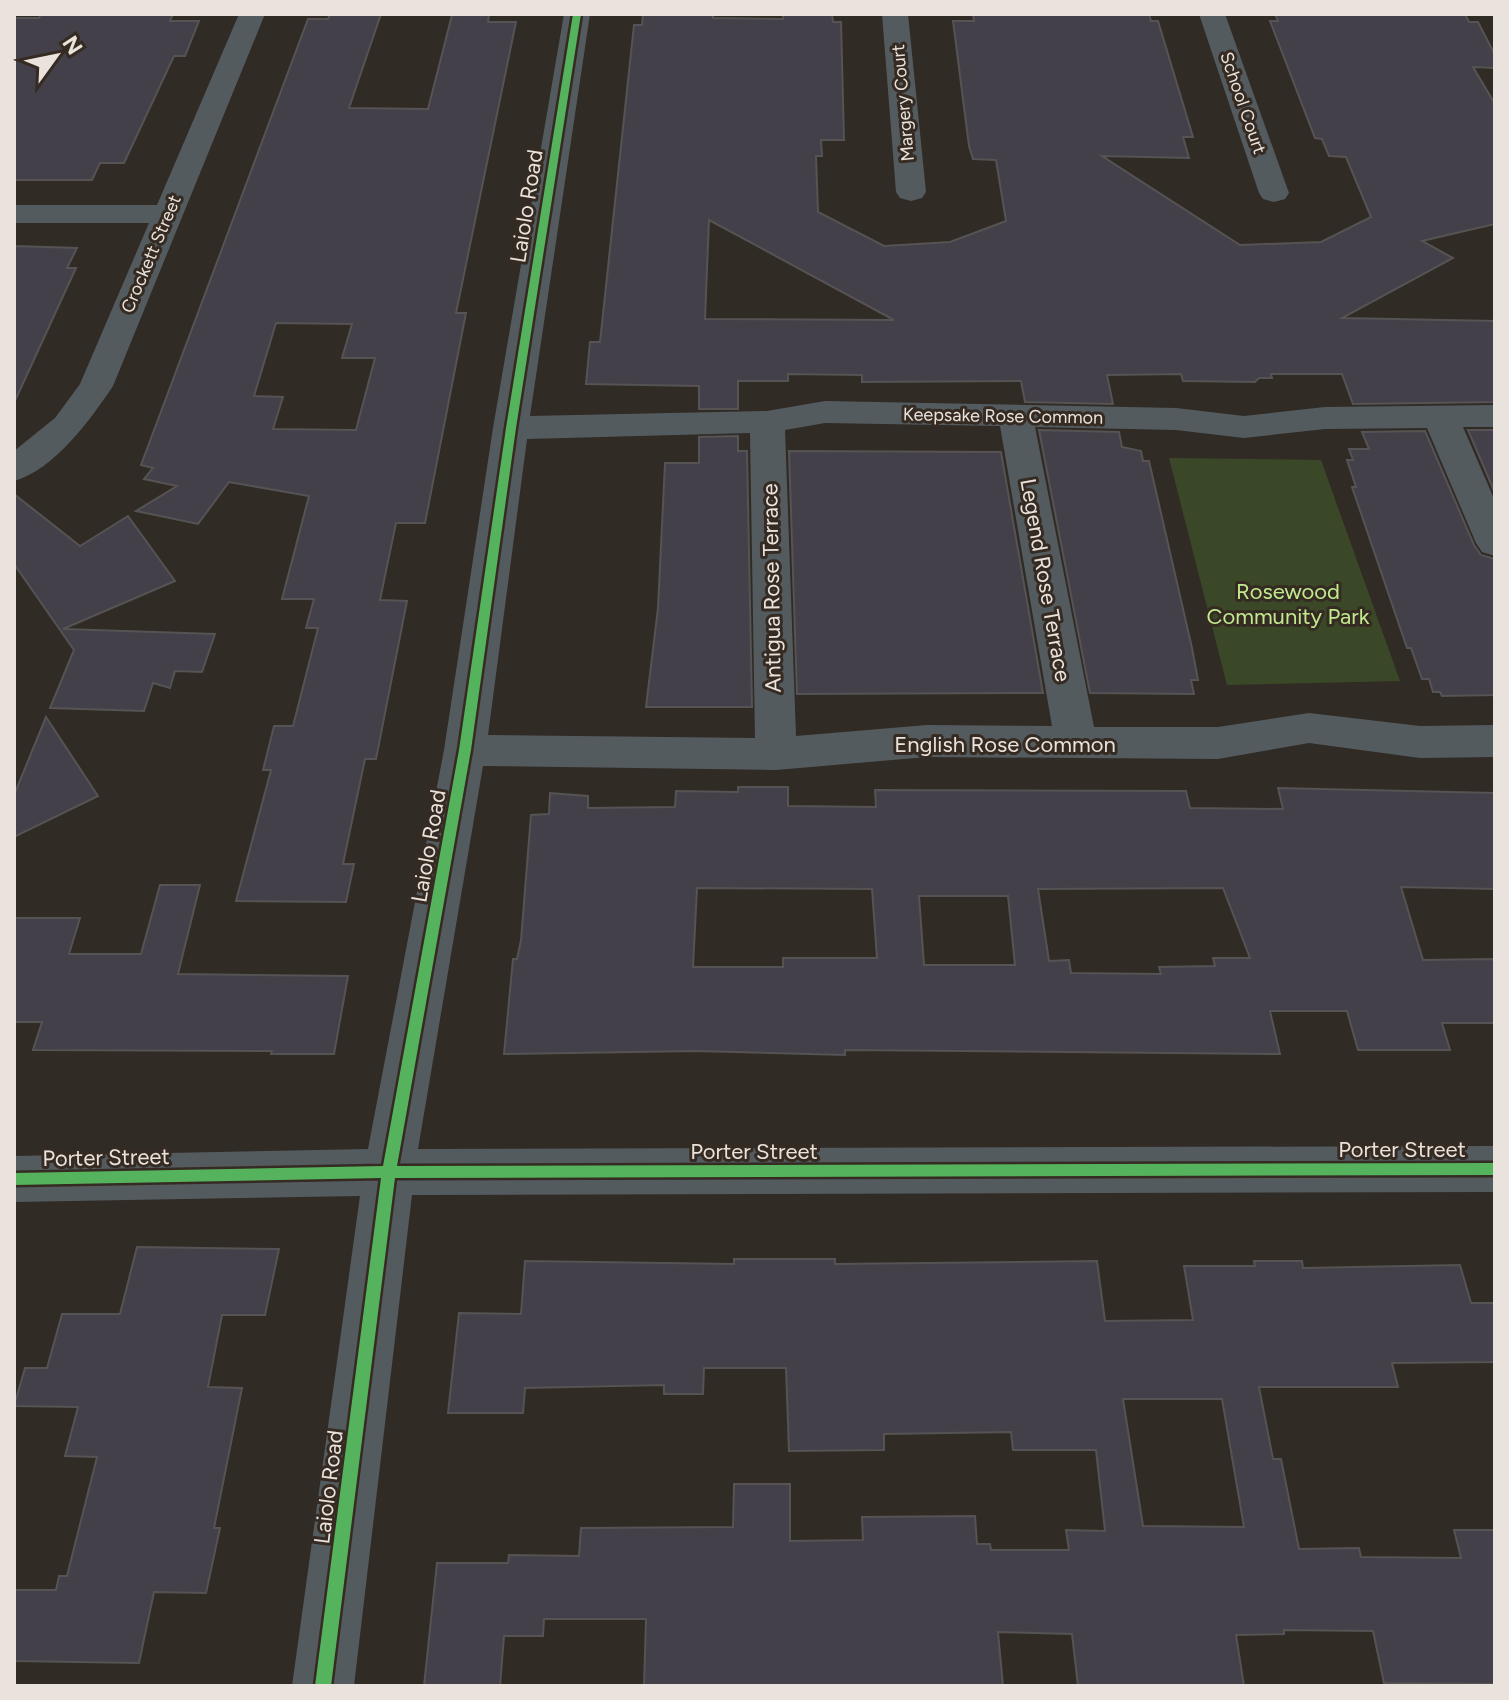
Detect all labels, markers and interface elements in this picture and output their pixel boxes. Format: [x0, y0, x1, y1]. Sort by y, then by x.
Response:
north arrow [16, 16, 96, 96]
text: N [56, 31, 88, 60]
street label: Margery Court [887, 43, 919, 162]
street label: School Court [1215, 49, 1271, 157]
street label: Laiolo Road [504, 148, 549, 265]
street label: Crockett Street [116, 192, 186, 316]
street label: Keepsake Rose Common [903, 403, 1103, 429]
street label: Legend Rose Terrace [1014, 476, 1077, 684]
street label: Antigua Rose Terrace [756, 483, 787, 693]
park label: Rosewood Community Park [1207, 578, 1370, 630]
street label: English Rose Common [894, 731, 1116, 758]
street label: Laiolo Road [405, 788, 452, 905]
street label: Porter Street [1338, 1136, 1466, 1163]
street label: Porter Street [690, 1138, 818, 1165]
street label: Porter Street [42, 1143, 170, 1172]
street label: Laiolo Road [308, 1429, 349, 1545]

